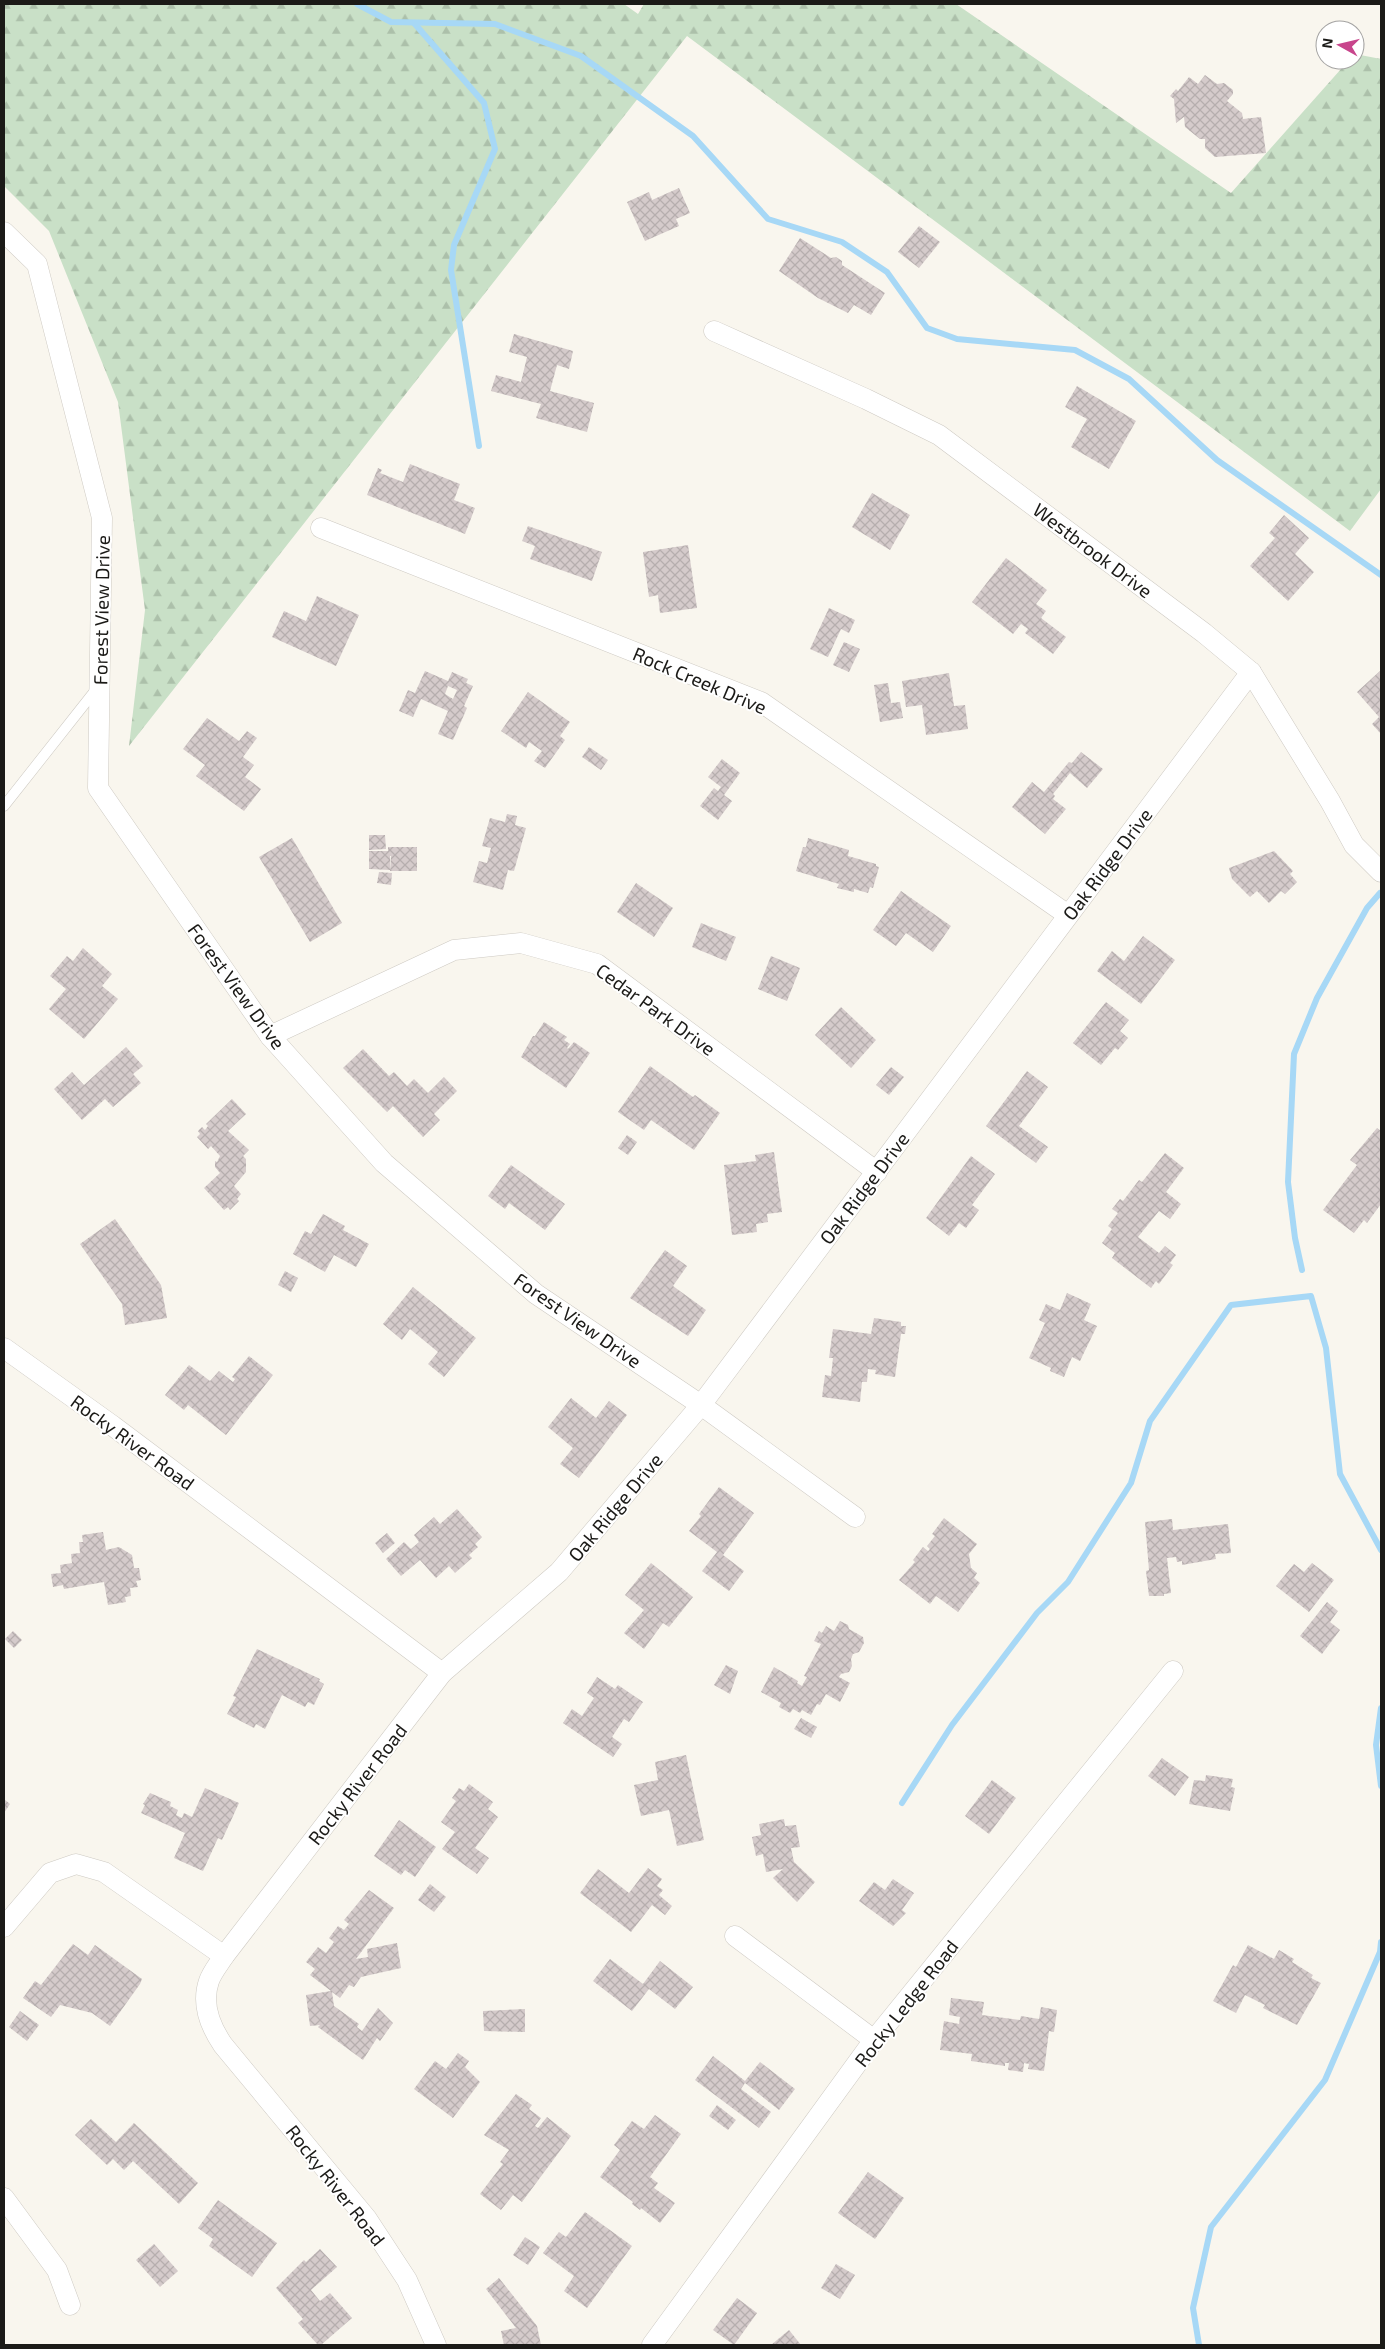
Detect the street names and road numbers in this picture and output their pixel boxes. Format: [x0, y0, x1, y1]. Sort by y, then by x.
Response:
street label: Westbrook Drive [1029, 498, 1157, 602]
street label: Forest View Drive [88, 535, 114, 685]
street label: Rock Creek Drive [630, 641, 770, 719]
street label: Oak Ridge Drive [1057, 803, 1157, 925]
street label: Forest View Drive [184, 919, 290, 1053]
street label: Cedar Park Drive [592, 958, 720, 1060]
street label: Oak Ridge Drive [814, 1127, 914, 1249]
street label: Forest View Drive [510, 1268, 646, 1372]
street label: Rocky River Road [67, 1389, 199, 1495]
street label: Oak Ridge Drive [563, 1448, 667, 1566]
street label: Rocky River Road [303, 1719, 411, 1849]
street label: Rocky Ledge Road [849, 1935, 963, 2071]
street label: Rocky River Road [282, 2120, 390, 2250]

